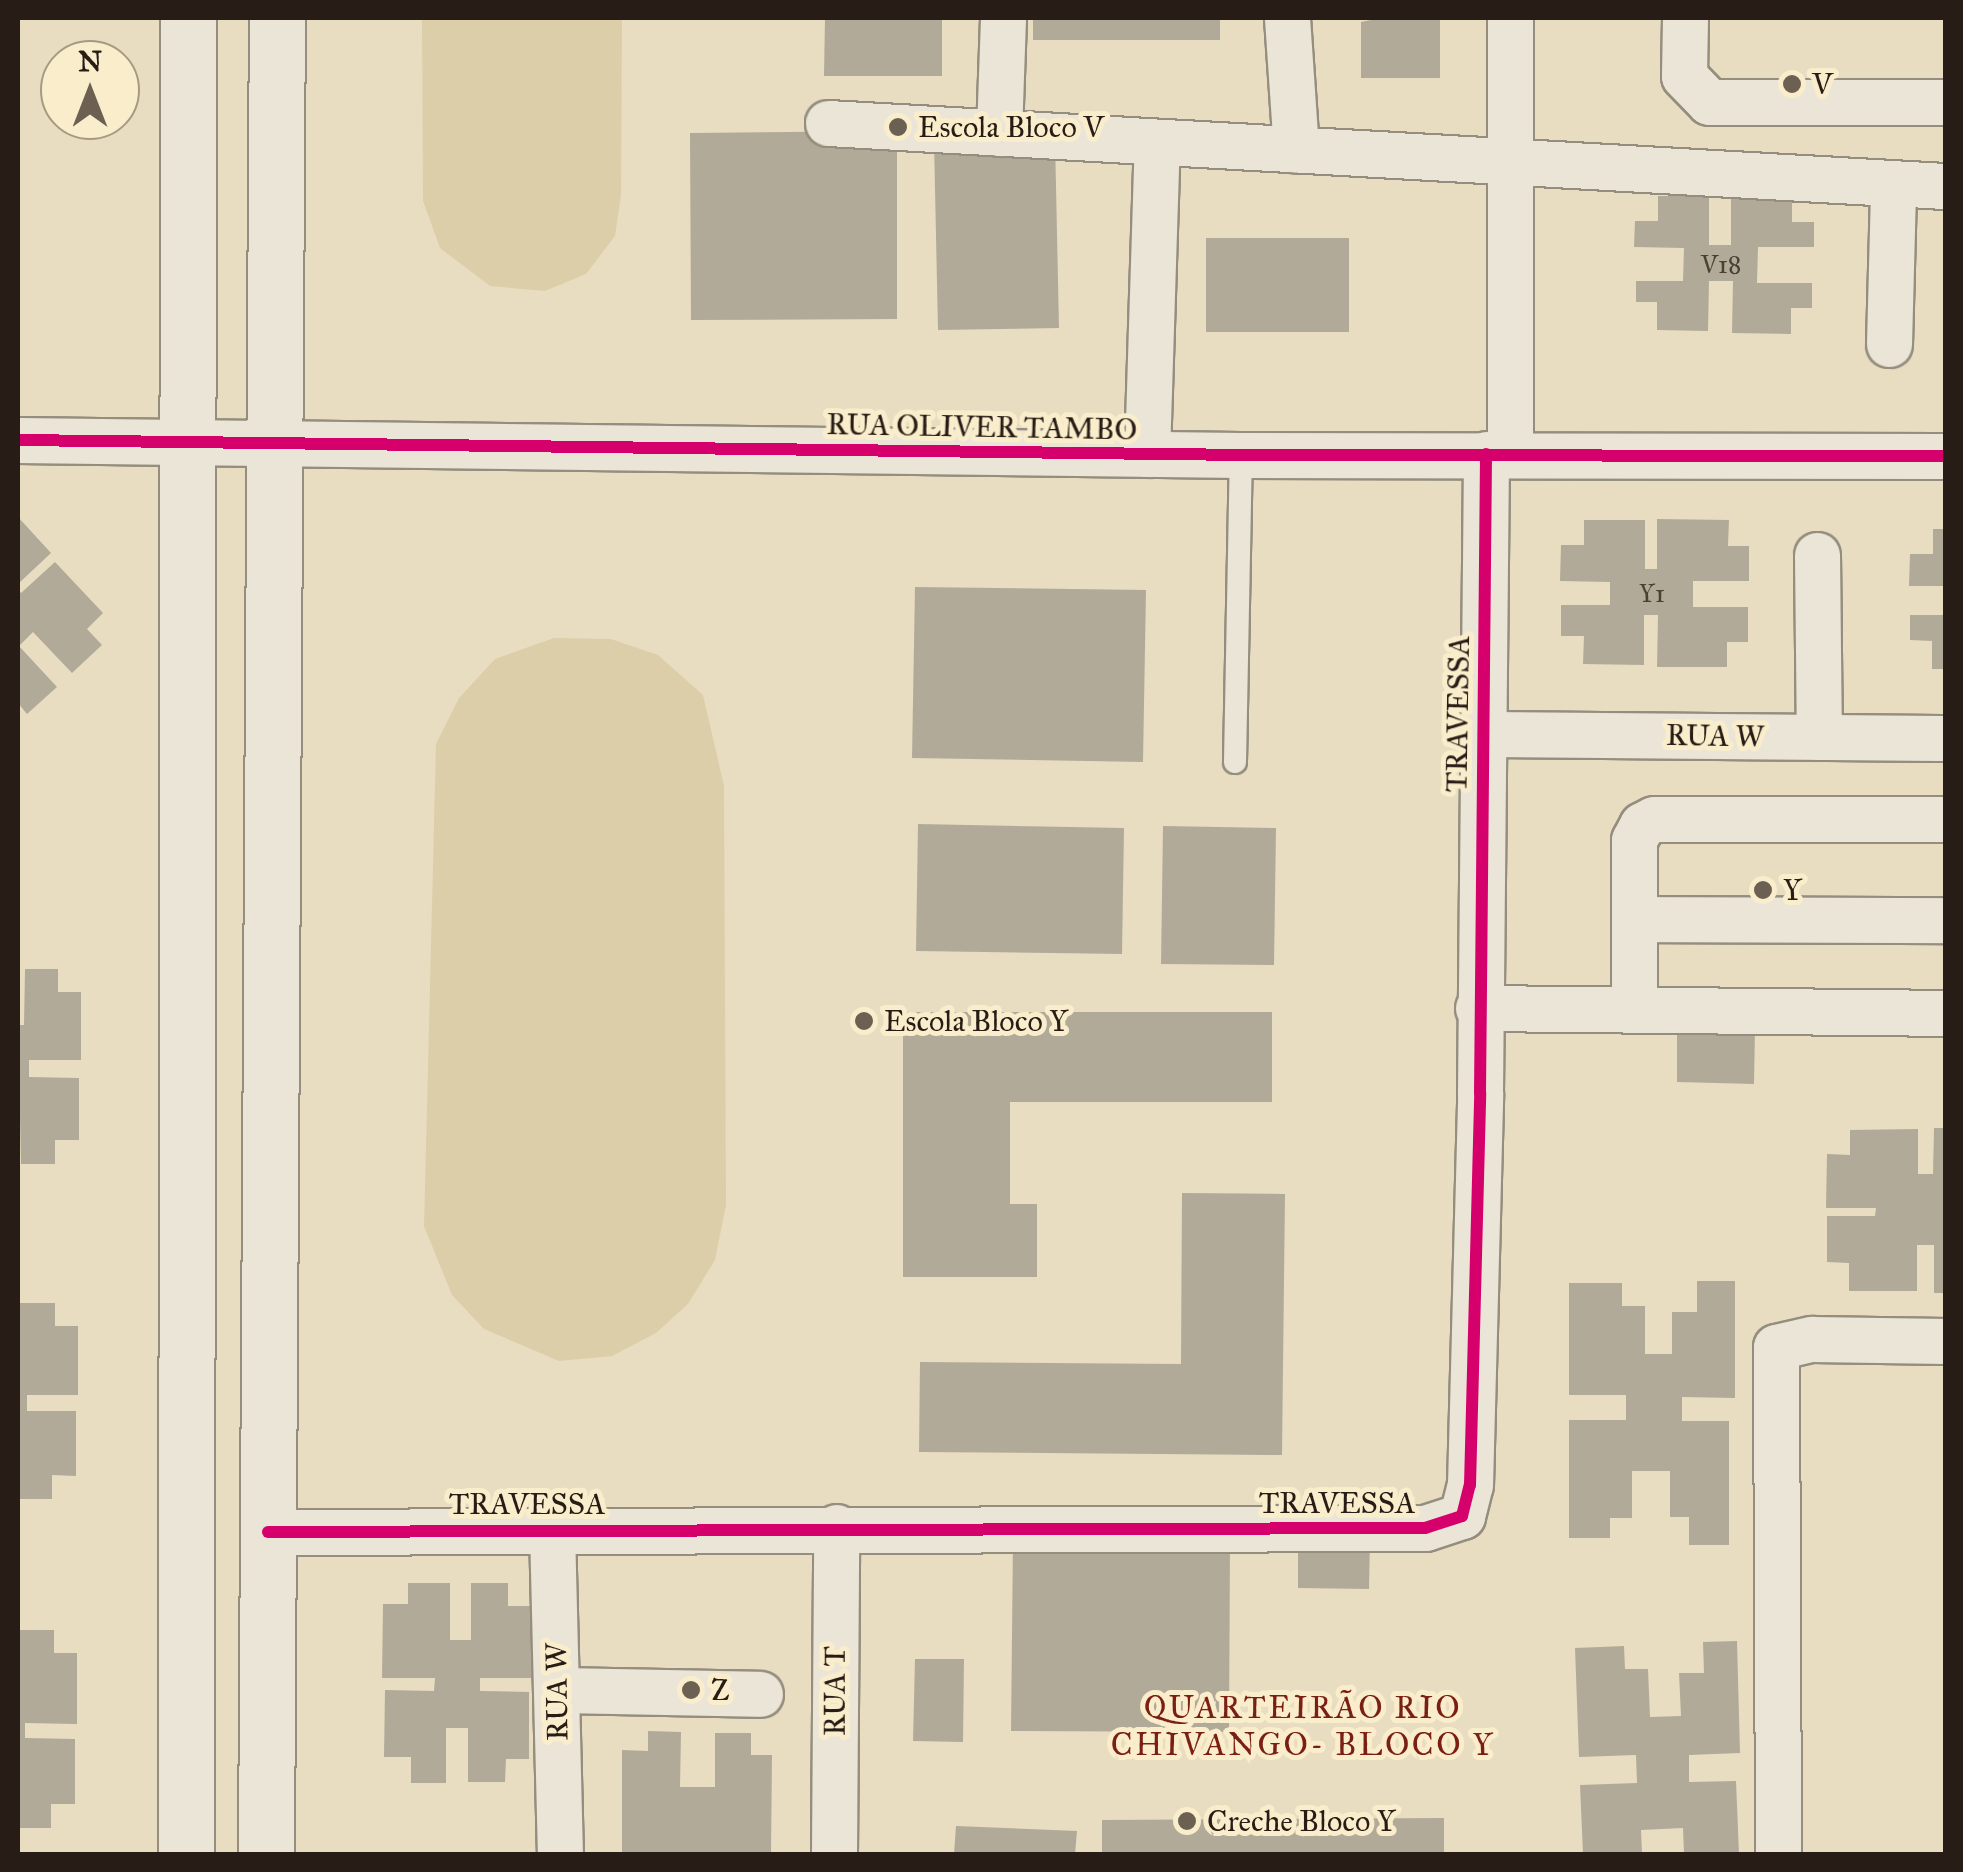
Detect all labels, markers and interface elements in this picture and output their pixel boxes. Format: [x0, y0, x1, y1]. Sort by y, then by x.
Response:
north arrow [40, 40, 140, 140]
text: N [78, 44, 102, 79]
place label: V [1812, 66, 1833, 102]
marker: V [1781, 73, 1803, 95]
place label: Escola Bloco V [918, 109, 1104, 145]
marker: Escola Bloco V [887, 116, 909, 138]
house number: V18 [1701, 250, 1741, 280]
street label: RUA OLIVER TAMBO [826, 406, 1138, 448]
house number: Y1 [1639, 579, 1665, 609]
street label: TRAVESSA [1439, 635, 1477, 793]
street label: RUA W [1666, 717, 1764, 755]
place label: Y [1783, 872, 1802, 908]
marker: Y [1752, 879, 1774, 901]
place label: Escola Bloco Y [884, 1003, 1068, 1039]
marker: Escola Bloco Y [853, 1010, 875, 1032]
street label: TRAVESSA [1259, 1485, 1415, 1521]
street label: TRAVESSA [449, 1486, 605, 1522]
street label: RUA W [538, 1643, 576, 1741]
street label: RUA T [817, 1646, 853, 1736]
place label: Z [711, 1672, 730, 1708]
marker: Z [680, 1679, 702, 1701]
district label: QUARTEIRÃO RIO CHIVANGO- BLOCO Y [1111, 1690, 1495, 1765]
place label: Creche Bloco Y [1207, 1803, 1396, 1839]
marker: Creche Bloco Y [1176, 1810, 1198, 1832]

